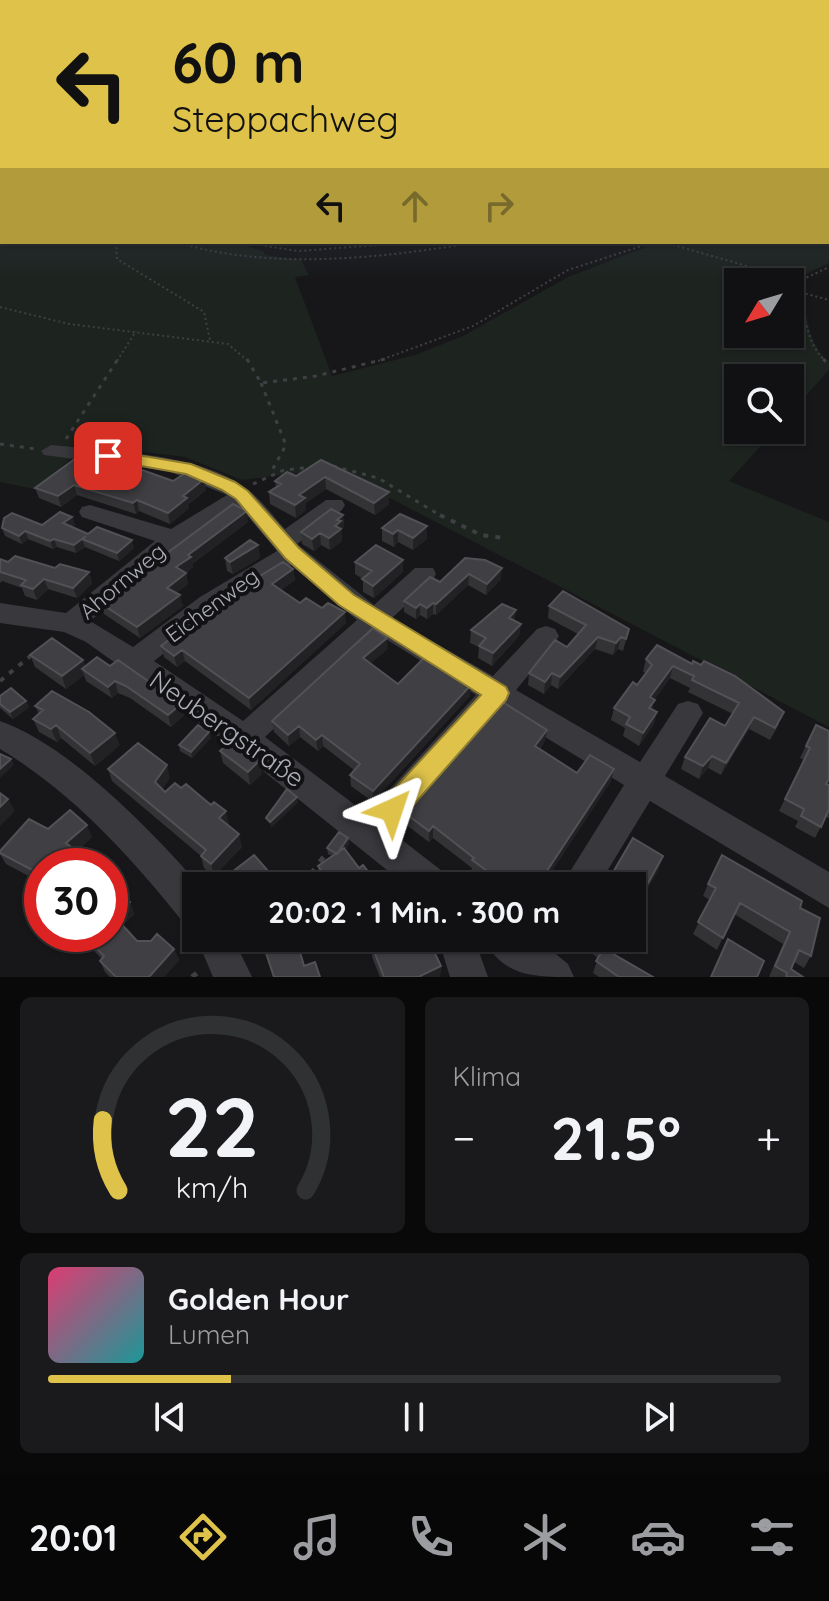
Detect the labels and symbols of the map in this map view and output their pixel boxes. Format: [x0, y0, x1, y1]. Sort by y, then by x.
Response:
north arrow [724, 268, 804, 348]
pin [74, 422, 142, 490]
street label: Ahornweg [73, 537, 171, 625]
street label: Eichenweg [160, 562, 264, 648]
street label: Neubergstraße [144, 663, 311, 794]
position arrow [350, 768, 434, 852]
speed limit sign: 30 [24, 848, 128, 952]

